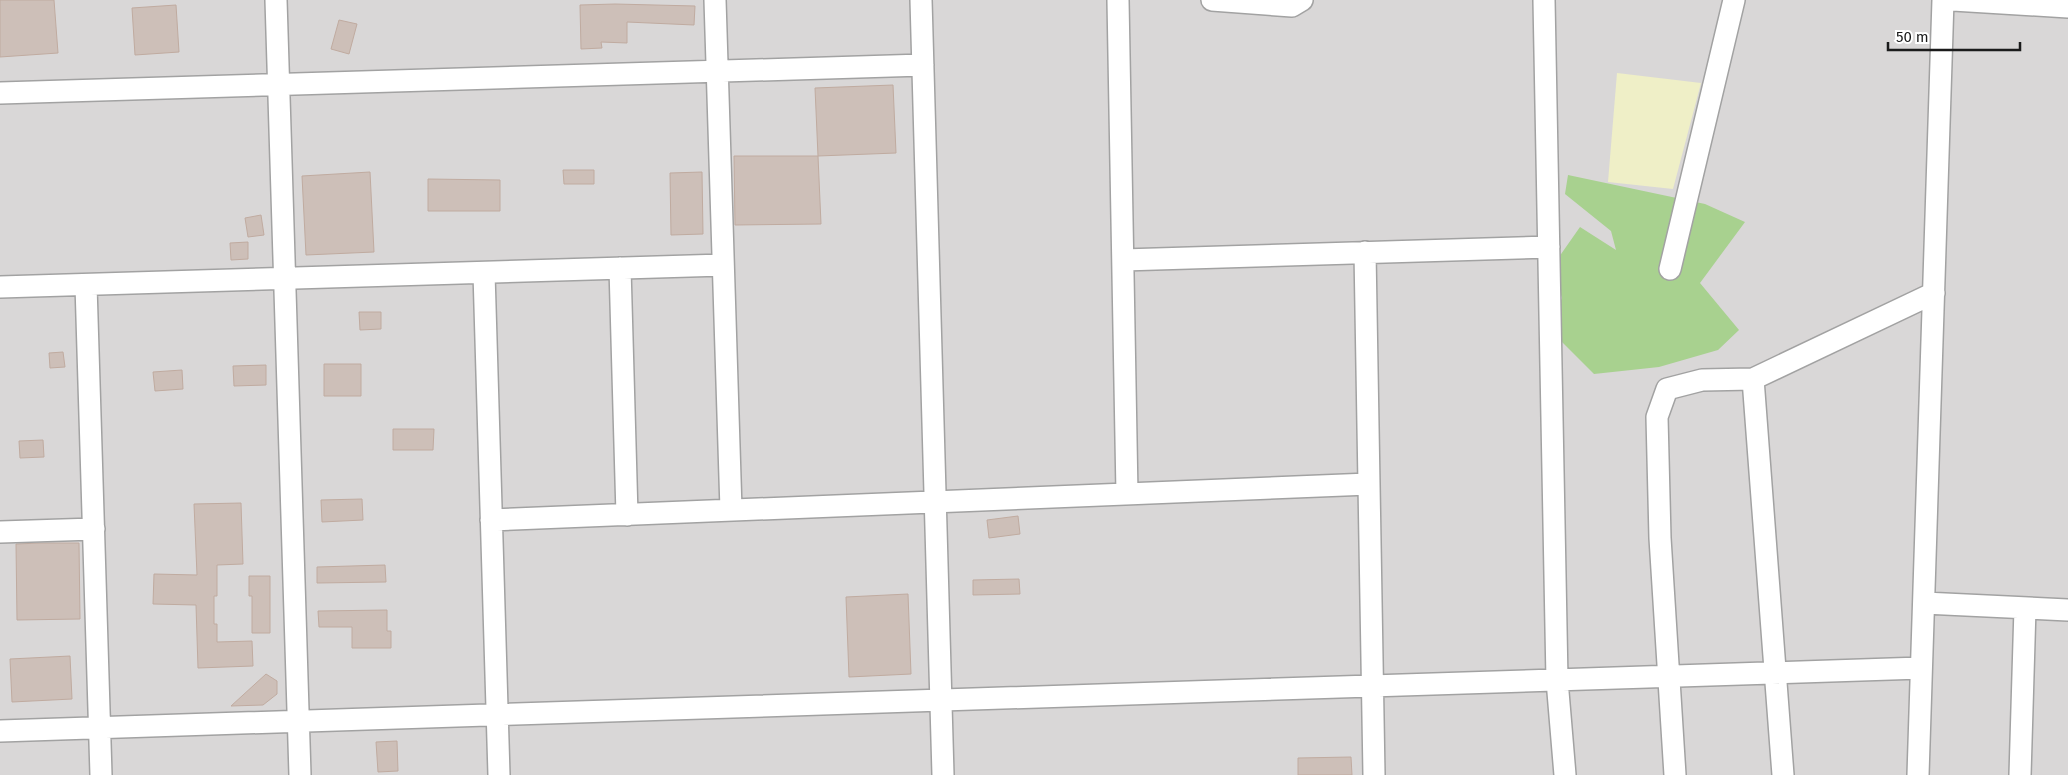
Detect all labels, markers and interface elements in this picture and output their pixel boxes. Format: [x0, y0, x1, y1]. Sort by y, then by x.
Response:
scale bar [1888, 20, 2020, 52]
text: 50 m [1896, 28, 1929, 46]

